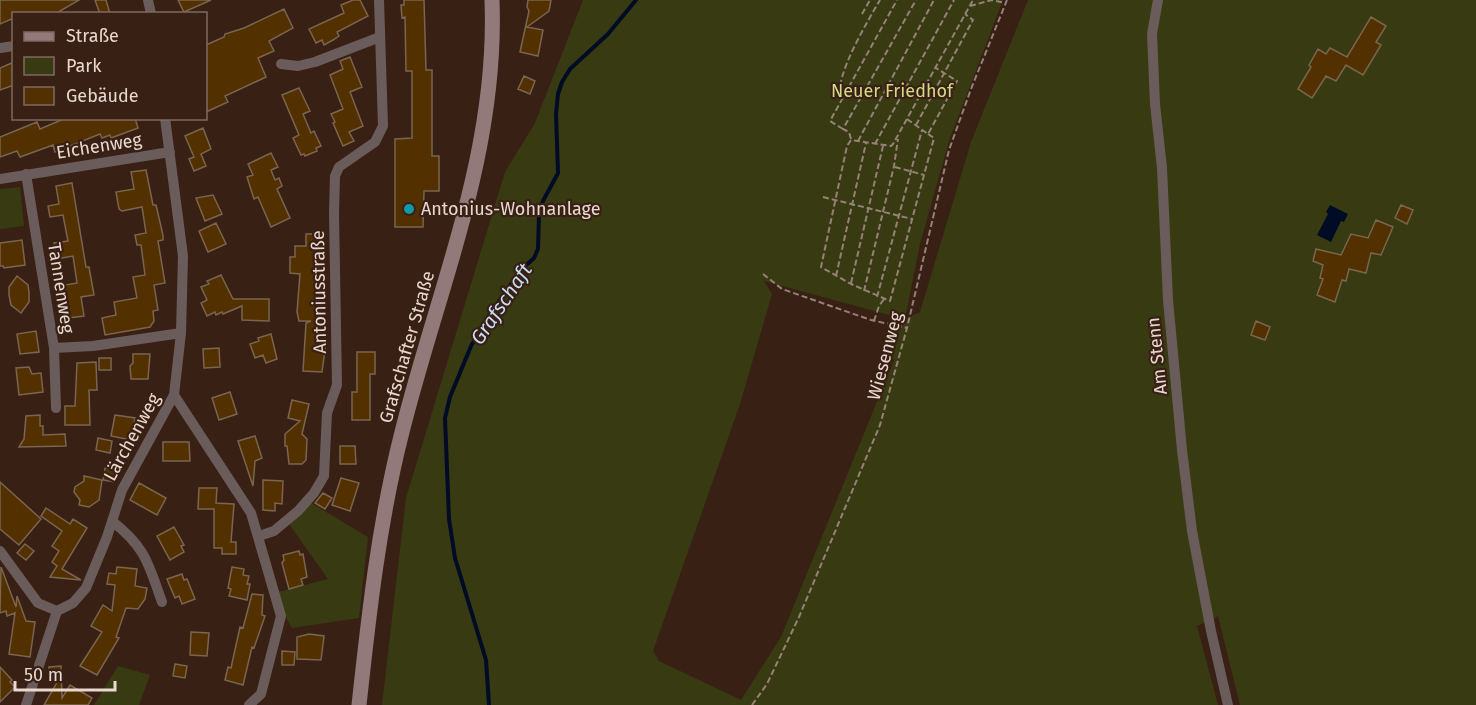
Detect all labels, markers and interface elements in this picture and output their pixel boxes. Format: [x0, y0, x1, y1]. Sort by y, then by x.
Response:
legend [12, 12, 207, 120]
text: Straße [66, 25, 119, 47]
text: Park [66, 55, 102, 77]
park label: Neuer Friedhof [831, 80, 955, 102]
text: Gebäude [66, 85, 139, 107]
street label: Eichenweg [55, 128, 144, 164]
place label: Antonius-Wohnanlage [421, 198, 601, 220]
marker: Antonius-Wohnanlage [402, 202, 416, 216]
street label: Antoniusstraße [307, 230, 331, 354]
street label: Tannenweg [43, 241, 79, 336]
water label: Grafschaft [465, 258, 537, 349]
street label: Grafschafter Straße [375, 268, 439, 426]
street label: Wiesenweg [863, 309, 908, 403]
street label: Am Stenn [1142, 316, 1172, 396]
street label: Lärchenweg [99, 389, 165, 485]
scale bar [15, 654, 116, 692]
text: 50 m [24, 664, 63, 686]

